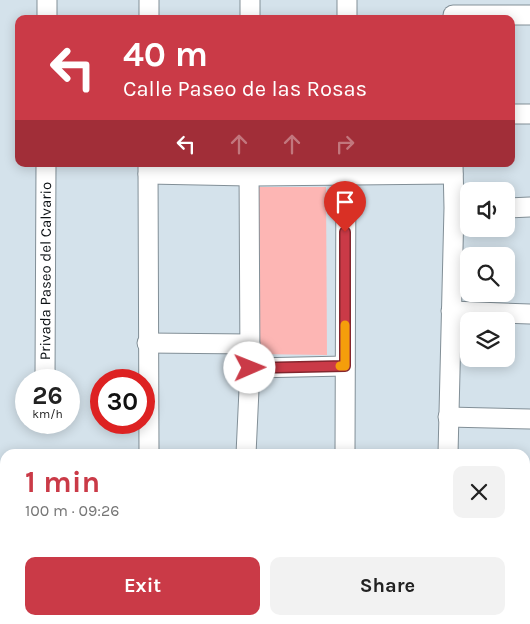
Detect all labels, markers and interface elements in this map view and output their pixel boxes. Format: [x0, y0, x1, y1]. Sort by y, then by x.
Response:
text: 40 m [123, 34, 208, 75]
icon: left [40, 35, 105, 100]
text: Calle Paseo de las Rosas [123, 76, 367, 102]
icon: left [172, 130, 200, 158]
icon: ahead [225, 130, 253, 158]
icon: ahead [278, 130, 306, 158]
icon: right [331, 130, 359, 158]
pin [324, 181, 366, 232]
street label: Privada Paseo del Calvario [36, 182, 55, 360]
map controls [460, 182, 515, 367]
button: sound [460, 182, 515, 237]
icon: arrive [331, 188, 359, 216]
button: search [460, 247, 515, 302]
button: layers [460, 312, 515, 367]
position arrow [223, 341, 275, 393]
speed limit sign: 30 [90, 369, 155, 434]
text: 26 [32, 381, 63, 410]
text: km/h [32, 407, 63, 421]
text: 1 min [25, 464, 100, 500]
button: close [453, 466, 505, 518]
text: 100 m · 09:26 [25, 501, 119, 520]
button: Exit [25, 557, 260, 615]
button: Share [270, 557, 505, 615]

